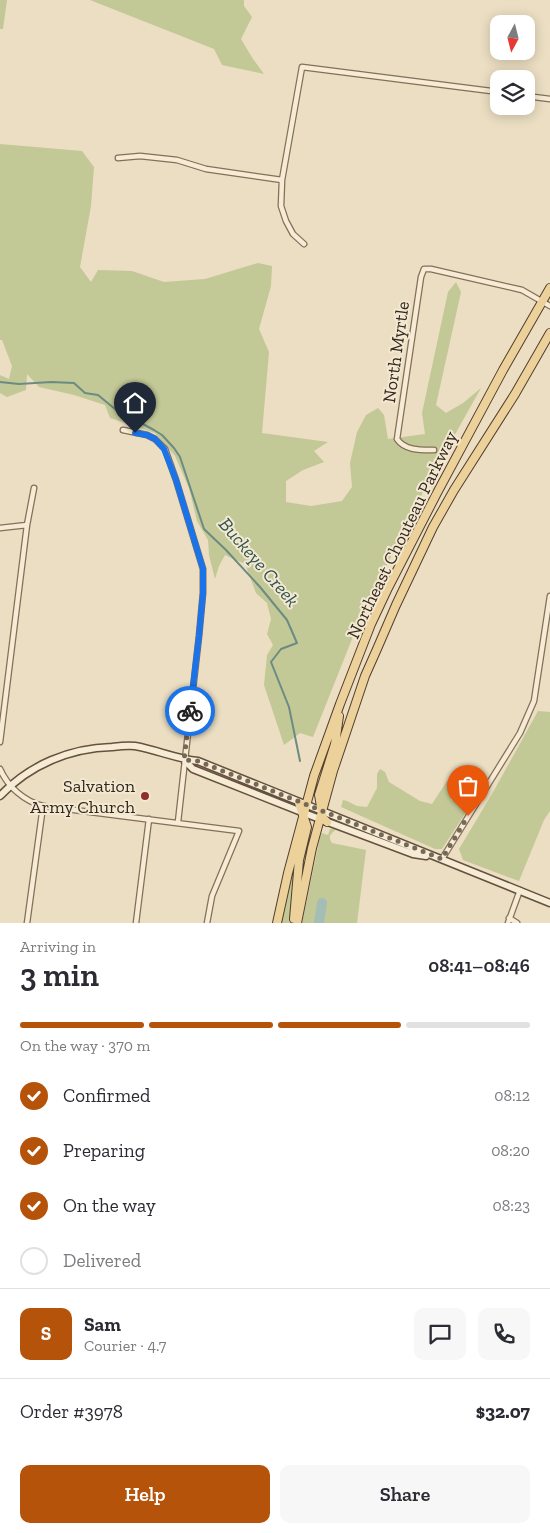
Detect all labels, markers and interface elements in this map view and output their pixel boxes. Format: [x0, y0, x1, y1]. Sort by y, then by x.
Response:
north arrow [490, 15, 535, 60]
map controls [490, 15, 535, 115]
button: layers [490, 70, 535, 115]
street label: North Myrtle [378, 300, 414, 404]
pin [114, 382, 156, 433]
icon: home [121, 389, 149, 417]
street label: Northeast Chouteau Parkway [342, 427, 462, 642]
water label: Buckeye Creek [214, 513, 304, 611]
courier [165, 686, 215, 736]
icon: bike [176, 697, 204, 725]
pin [447, 765, 489, 816]
icon: bag [454, 772, 482, 800]
place label: Salvation Army Church [30, 775, 136, 818]
marker: Salvation Army Church [139, 790, 151, 802]
text: Arriving in [20, 937, 96, 956]
text: 08:41–08:46 [428, 954, 530, 977]
text: 3 min [20, 956, 99, 994]
text: On the way · 370 m [20, 1036, 150, 1055]
icon: check [20, 1082, 48, 1110]
text: Confirmed [63, 1084, 150, 1107]
text: 08:12 [494, 1086, 530, 1105]
icon: check [20, 1137, 48, 1165]
text: Preparing [63, 1139, 145, 1162]
text: 08:20 [491, 1141, 530, 1160]
icon: check [20, 1192, 48, 1220]
text: On the way [63, 1194, 156, 1217]
text: 08:23 [493, 1196, 530, 1215]
text: Delivered [63, 1249, 141, 1272]
button: chat [414, 1308, 466, 1360]
button: phone [478, 1308, 530, 1360]
text: Sam [84, 1313, 121, 1336]
text: S [41, 1322, 51, 1345]
text: Courier · 4.7 [84, 1336, 166, 1355]
text: Order #3978 [20, 1400, 123, 1423]
text: $32.07 [476, 1400, 530, 1423]
button: Help [20, 1465, 270, 1523]
button: Share [280, 1465, 530, 1523]

